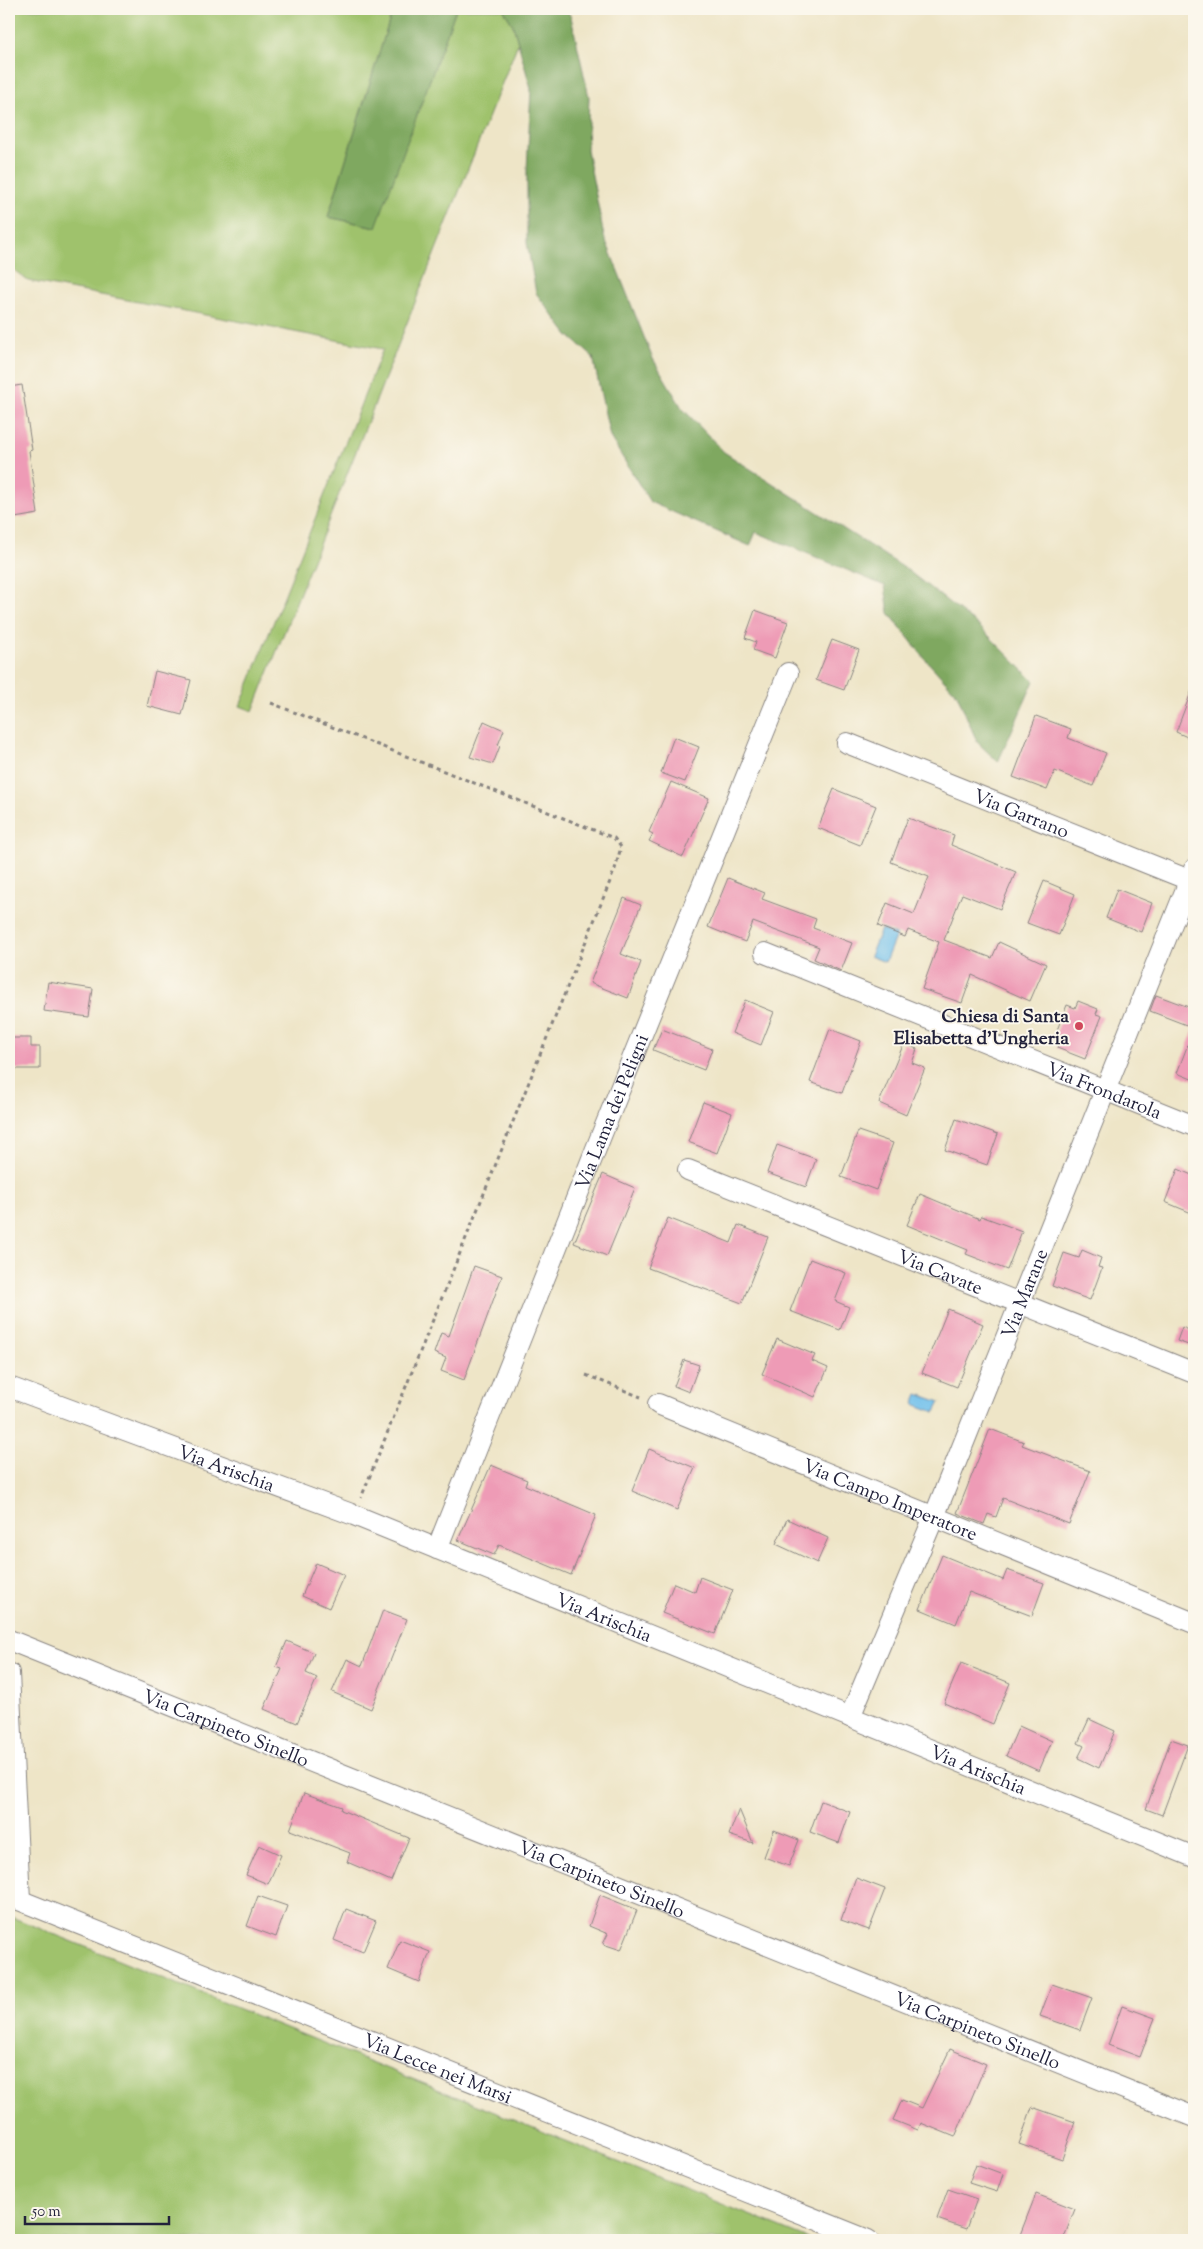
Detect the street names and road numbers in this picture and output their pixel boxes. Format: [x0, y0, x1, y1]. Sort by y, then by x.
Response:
street label: Via Garrano [969, 784, 1072, 847]
street label: Via Lama dei Peligni [570, 1031, 657, 1194]
street label: Via Frondarola [1042, 1057, 1165, 1128]
street label: Via Cavate [893, 1244, 986, 1303]
street label: Via Marane [996, 1245, 1056, 1343]
street label: Via Arischia [173, 1440, 278, 1500]
street label: Via Campo Imperatore [798, 1453, 981, 1549]
street label: Via Arischia [551, 1588, 655, 1651]
street label: Via Carpineto Sinello [138, 1684, 312, 1775]
street label: Via Arischia [925, 1740, 1030, 1803]
street label: Via Carpineto Sinello [514, 1835, 688, 1927]
street label: Via Carpineto Sinello [889, 1987, 1064, 2078]
street label: Via Lecce nei Marsi [358, 2028, 515, 2112]

